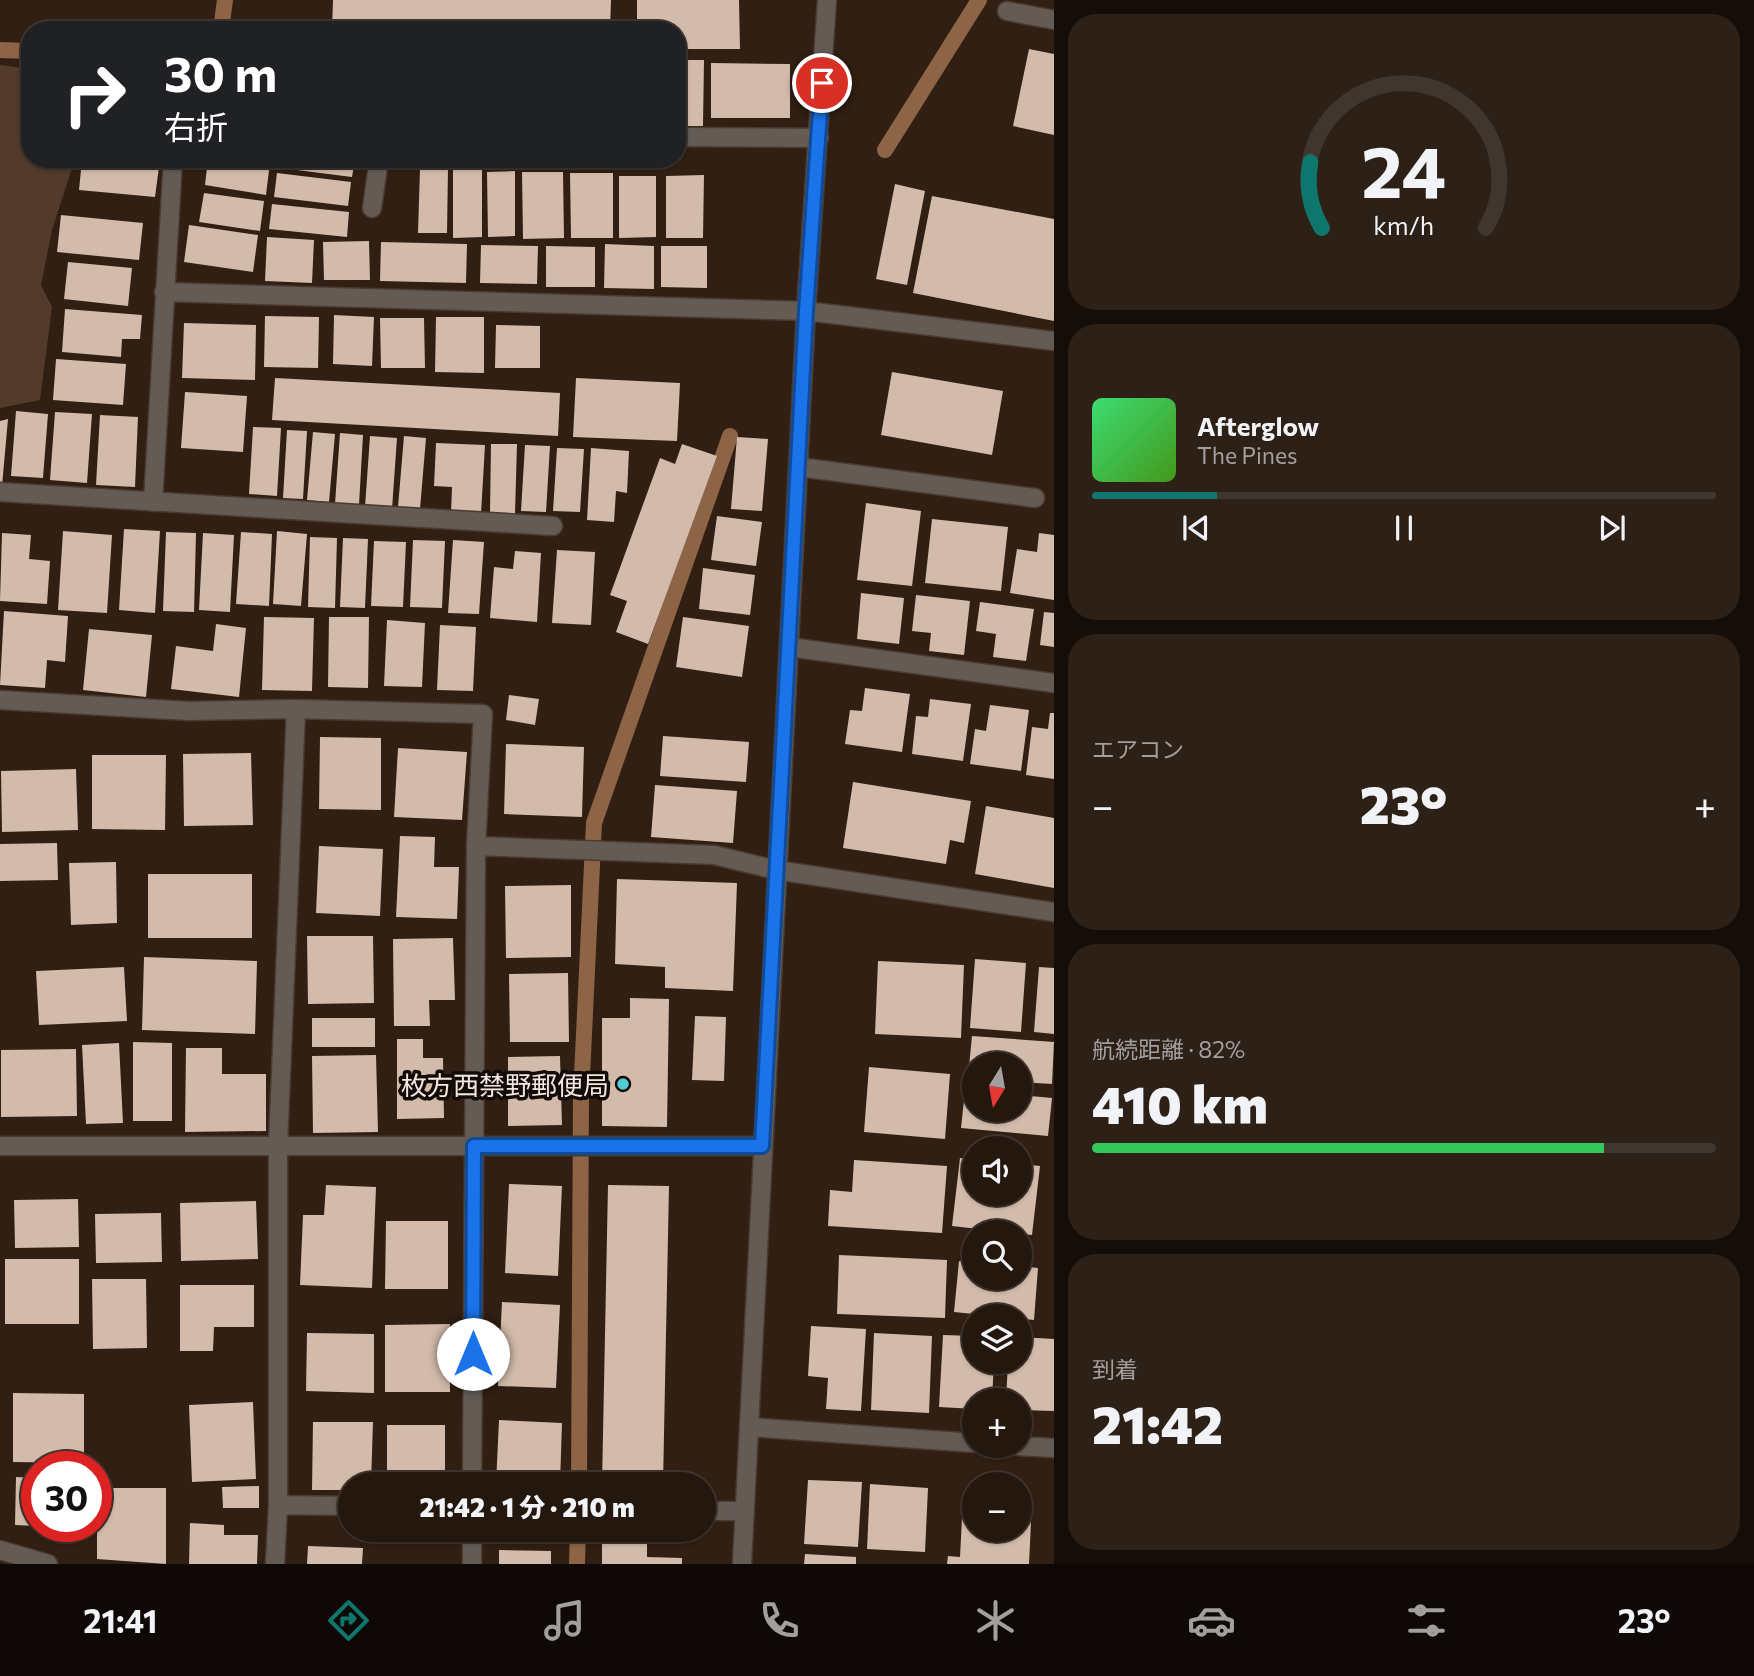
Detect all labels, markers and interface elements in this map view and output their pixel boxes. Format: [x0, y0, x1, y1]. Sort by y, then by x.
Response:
text: 30 m [164, 42, 277, 102]
icon: right [49, 49, 140, 140]
pin [792, 53, 852, 113]
icon: arrive [803, 64, 841, 102]
text: 右折 [164, 106, 228, 146]
text: 24 [1361, 124, 1447, 213]
text: km/h [1374, 210, 1434, 240]
text: Afterglow [1197, 410, 1319, 441]
text: The Pines [1197, 441, 1298, 469]
icon: previous [1177, 509, 1215, 547]
icon: pause [1385, 509, 1423, 547]
icon: next [1593, 509, 1631, 547]
text: エアコン [1092, 735, 1184, 763]
text: 23° [1360, 771, 1447, 835]
text: − [1092, 781, 1114, 828]
text: + [1694, 781, 1716, 828]
text: 航続距離 · 82% [1092, 1035, 1245, 1063]
north arrow [962, 1052, 1032, 1122]
map controls [962, 1052, 1032, 1542]
place label: 枚方西禁野郵便局 [401, 1069, 609, 1100]
text: 410 km [1092, 1071, 1268, 1135]
marker: 枚方西禁野郵便局 [615, 1076, 631, 1092]
button: sound [962, 1136, 1032, 1206]
button: search [962, 1220, 1032, 1290]
button: layers [962, 1304, 1032, 1374]
position arrow [436, 1317, 510, 1391]
text: 到着 [1092, 1355, 1138, 1383]
button: + [962, 1388, 1032, 1458]
text: 21:42 [1092, 1391, 1223, 1455]
speed limit sign: 30 [21, 1451, 112, 1542]
button: − [962, 1472, 1032, 1542]
text: 21:42 · 1 分 · 210 m [419, 1491, 635, 1522]
icon: directions [324, 1596, 373, 1645]
icon: music [540, 1596, 589, 1645]
icon: phone [755, 1596, 804, 1645]
icon: climate [971, 1596, 1020, 1645]
icon: car [1187, 1596, 1236, 1645]
icon: filters [1402, 1596, 1451, 1645]
text: 21:41 [83, 1600, 158, 1640]
text: 23° [1618, 1600, 1671, 1640]

